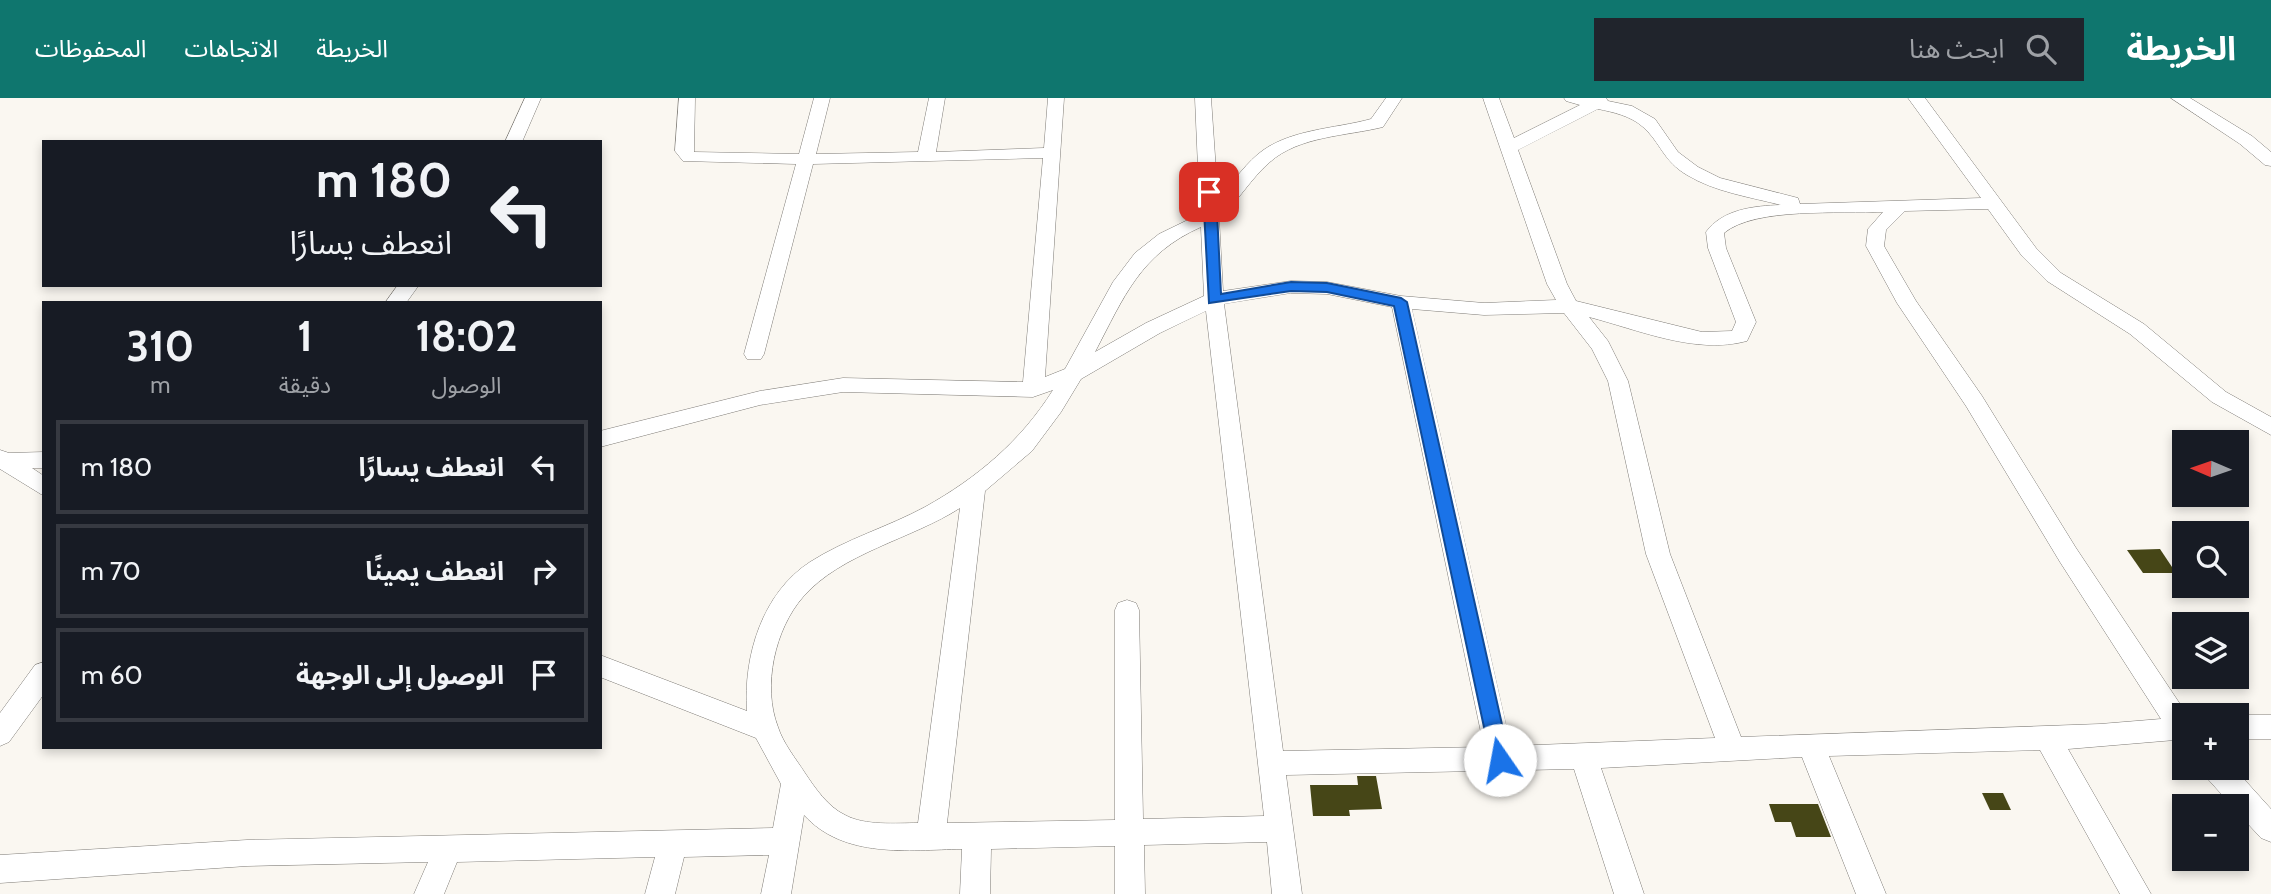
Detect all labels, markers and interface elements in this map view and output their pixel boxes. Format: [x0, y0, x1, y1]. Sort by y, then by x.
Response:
search box [1594, 18, 2084, 81]
text: الخريطة [2126, 28, 2236, 68]
icon: search [2022, 30, 2060, 68]
text: ابحث هنا [1909, 33, 2004, 65]
text: المحفوظات [35, 34, 146, 63]
text: الاتجاهات [184, 34, 278, 63]
text: الخريطة [316, 34, 388, 63]
text: 180 m [316, 150, 452, 209]
pin [1179, 162, 1239, 222]
icon: left [476, 168, 567, 259]
icon: arrive [1190, 173, 1228, 211]
text: انعطف يسارًا [289, 223, 452, 262]
text: 1 [297, 310, 313, 362]
text: 18:02 [416, 310, 518, 362]
text: 310 [126, 320, 194, 372]
text: m [150, 371, 170, 399]
text: دقيقة [279, 371, 331, 399]
text: الوصول [432, 371, 502, 399]
north arrow [2172, 430, 2249, 508]
map controls [2172, 430, 2249, 871]
icon: left [525, 448, 563, 486]
text: 180 m [81, 451, 152, 483]
text: انعطف يسارًا [358, 451, 504, 483]
button: search [2172, 521, 2249, 598]
icon: right [525, 552, 563, 590]
text: 70 m [81, 555, 141, 587]
text: انعطف يمينًا [365, 555, 504, 587]
button: layers [2172, 612, 2249, 689]
icon: arrive [525, 656, 563, 694]
text: 60 m [81, 659, 143, 691]
text: الوصول إلى الوجهة [296, 659, 504, 691]
button: + [2172, 703, 2249, 780]
position arrow [1463, 723, 1537, 797]
button: − [2172, 794, 2249, 871]

